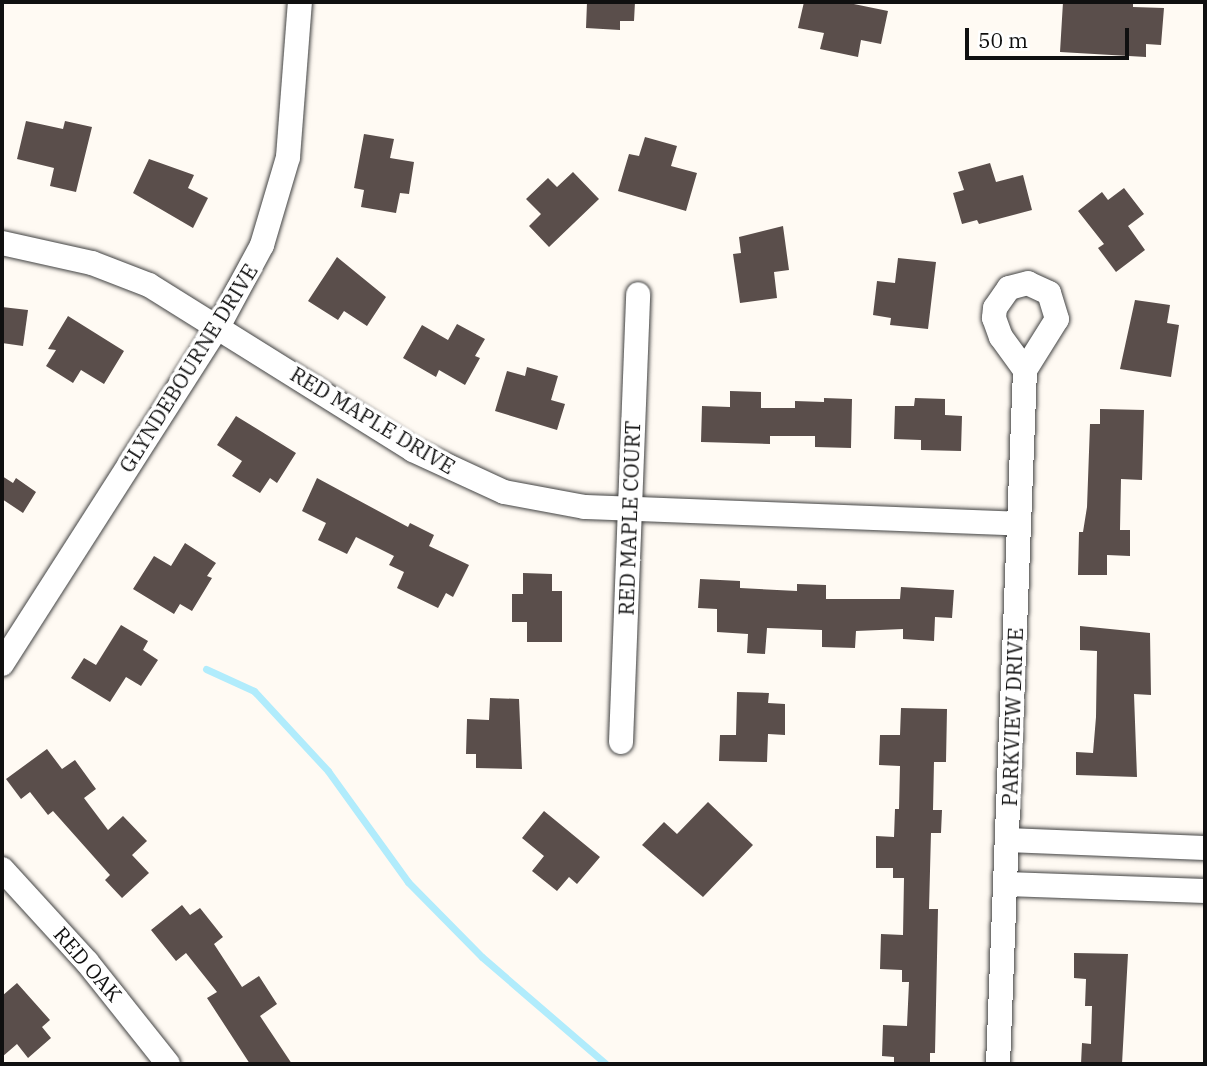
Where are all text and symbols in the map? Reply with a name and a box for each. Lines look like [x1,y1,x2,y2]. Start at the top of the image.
scale bar [969,14,1134,58]
text: 50 m [978,26,1028,54]
street label: GLYNDEBOURNE DRIVE [113,259,263,477]
street label: RED MAPLE DRIVE [286,361,460,479]
street label: RED MAPLE COURT [613,420,645,616]
street label: PARKVIEW DRIVE [996,627,1028,807]
street label: RED OAK [49,921,127,1007]

